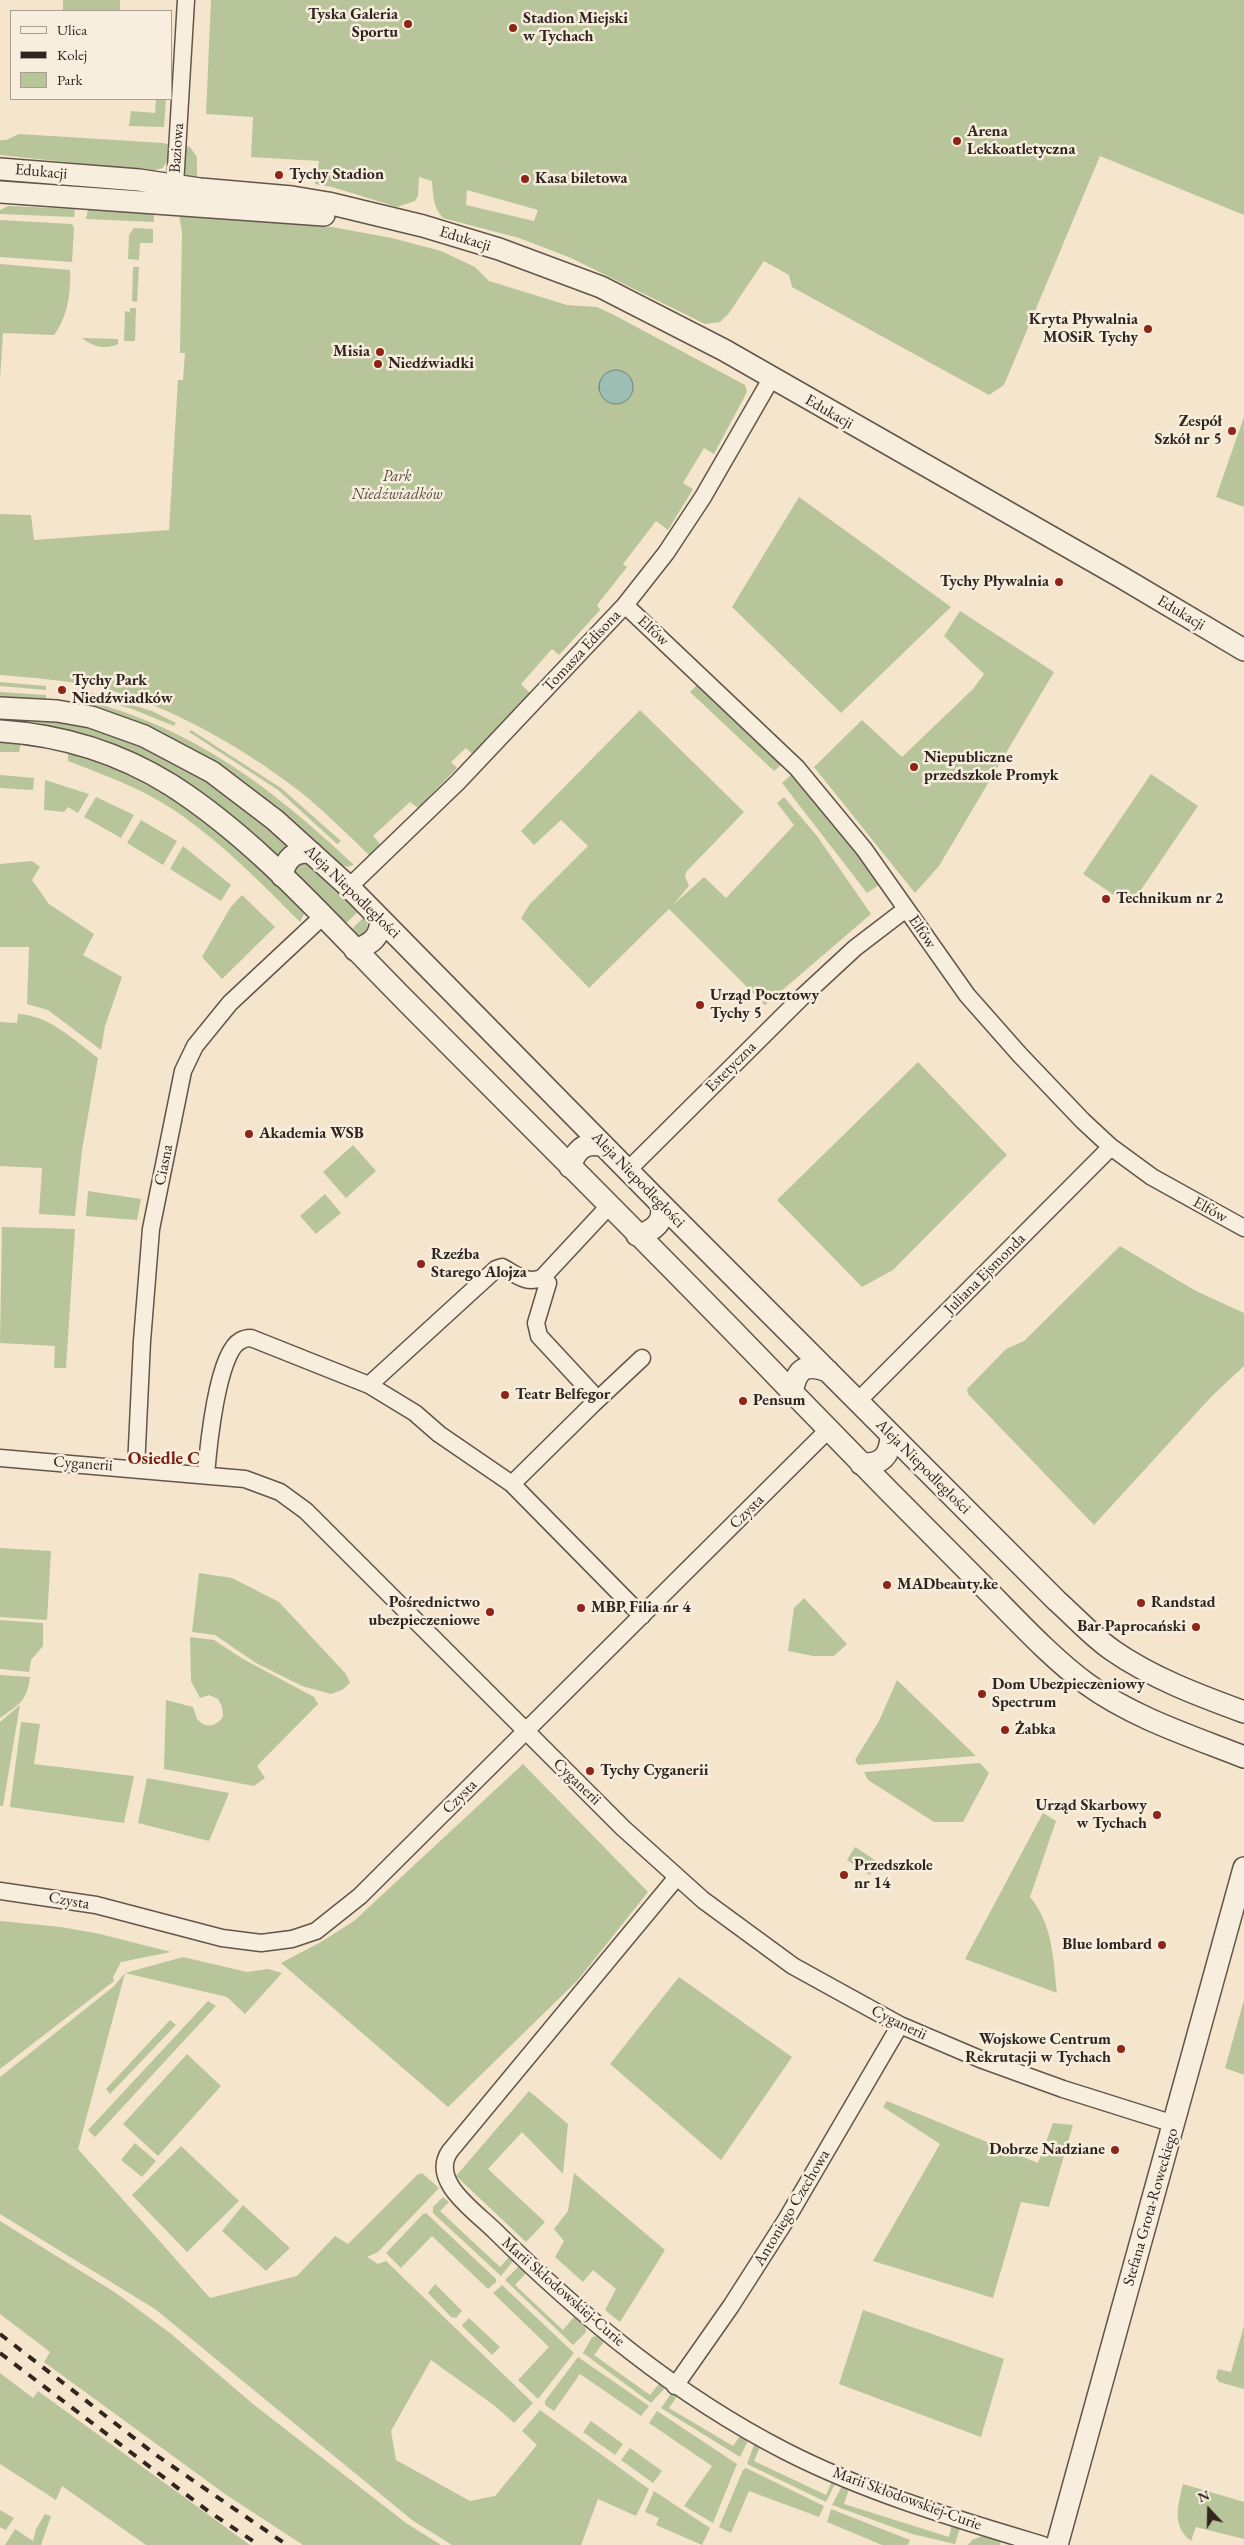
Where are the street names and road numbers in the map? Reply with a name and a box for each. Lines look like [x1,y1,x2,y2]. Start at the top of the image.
street label: Baziowa [166,122,188,174]
street label: Edukacji [14,160,68,184]
street label: Edukacji [437,222,493,256]
street label: Edukacji [801,391,857,433]
street label: Edukacji [1153,591,1209,635]
street label: Tomasza Edisona [539,606,625,696]
street label: Elfów [633,612,673,650]
street label: Aleja Niepodległości [300,841,404,943]
street label: Elfów [904,912,940,952]
street label: Estetyczna [702,1038,760,1096]
street label: Aleja Niepodległości [587,1128,689,1232]
street label: Ciasna [151,1143,177,1187]
street label: Elfów [1190,1193,1230,1227]
street label: Juliana Ejsmonda [940,1229,1030,1319]
street label: Aleja Niepodległości [871,1415,975,1519]
street label: Cyganerii [53,1452,113,1476]
street label: Czysta [726,1491,768,1533]
street label: Cyganerii [549,1754,605,1810]
street label: Czysta [439,1776,481,1818]
street label: Czysta [47,1888,91,1914]
street label: Cyganerii [868,2001,930,2045]
street label: Stefana Grota-Roweckiego [1119,2126,1183,2288]
street label: Antoniego Czechowa [750,2146,834,2270]
street label: Marii Skłodowskiej-Curie [497,2233,629,2351]
street label: Marii Skłodowskiej-Curie [830,2463,984,2535]

